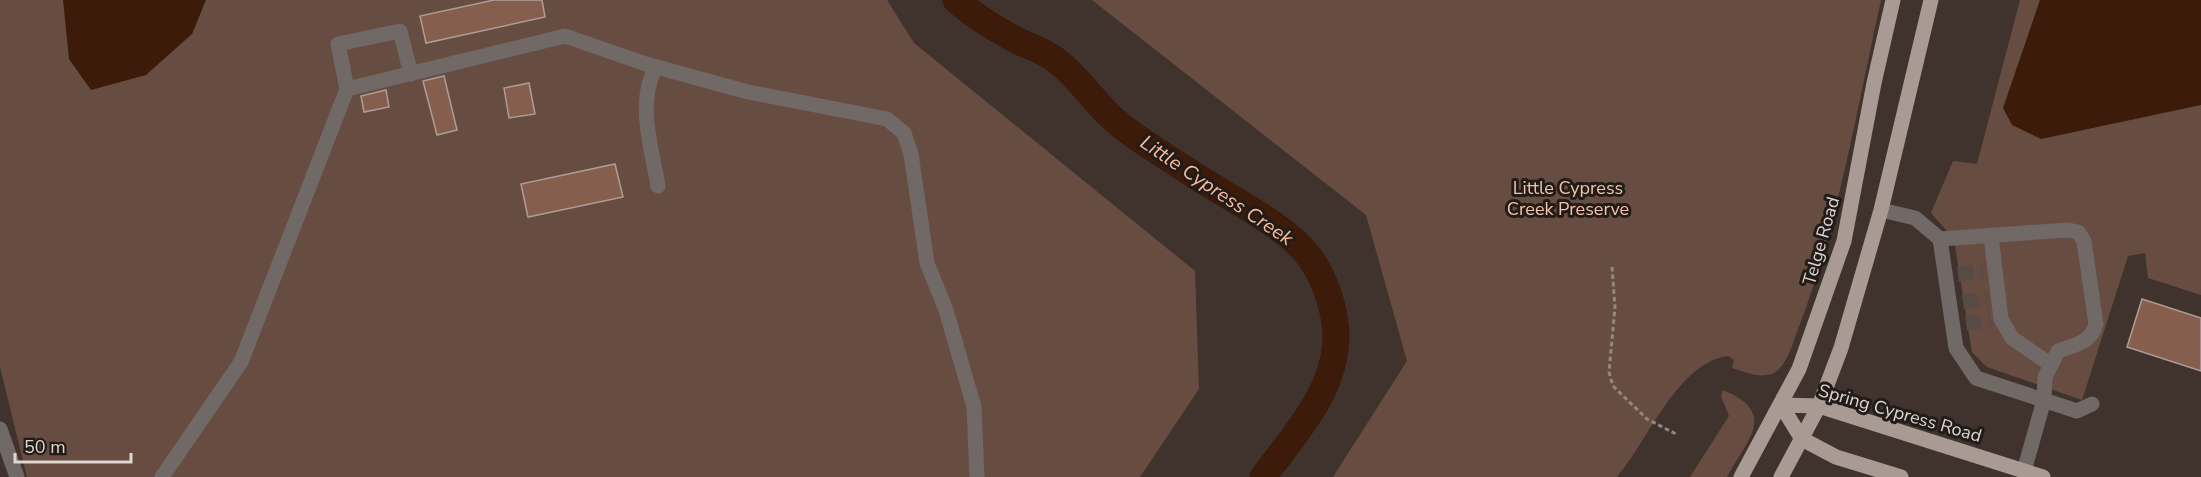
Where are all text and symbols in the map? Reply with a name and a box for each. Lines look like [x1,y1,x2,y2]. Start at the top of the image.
water label: Little Cypress Creek [1135,129,1300,252]
park label: Little Cypress Creek Preserve [1507,176,1629,221]
street label: Telge Road [1797,194,1845,288]
street label: Spring Cypress Road [1816,378,1984,448]
scale bar [15,426,130,464]
text: 50 m [24,435,66,459]

